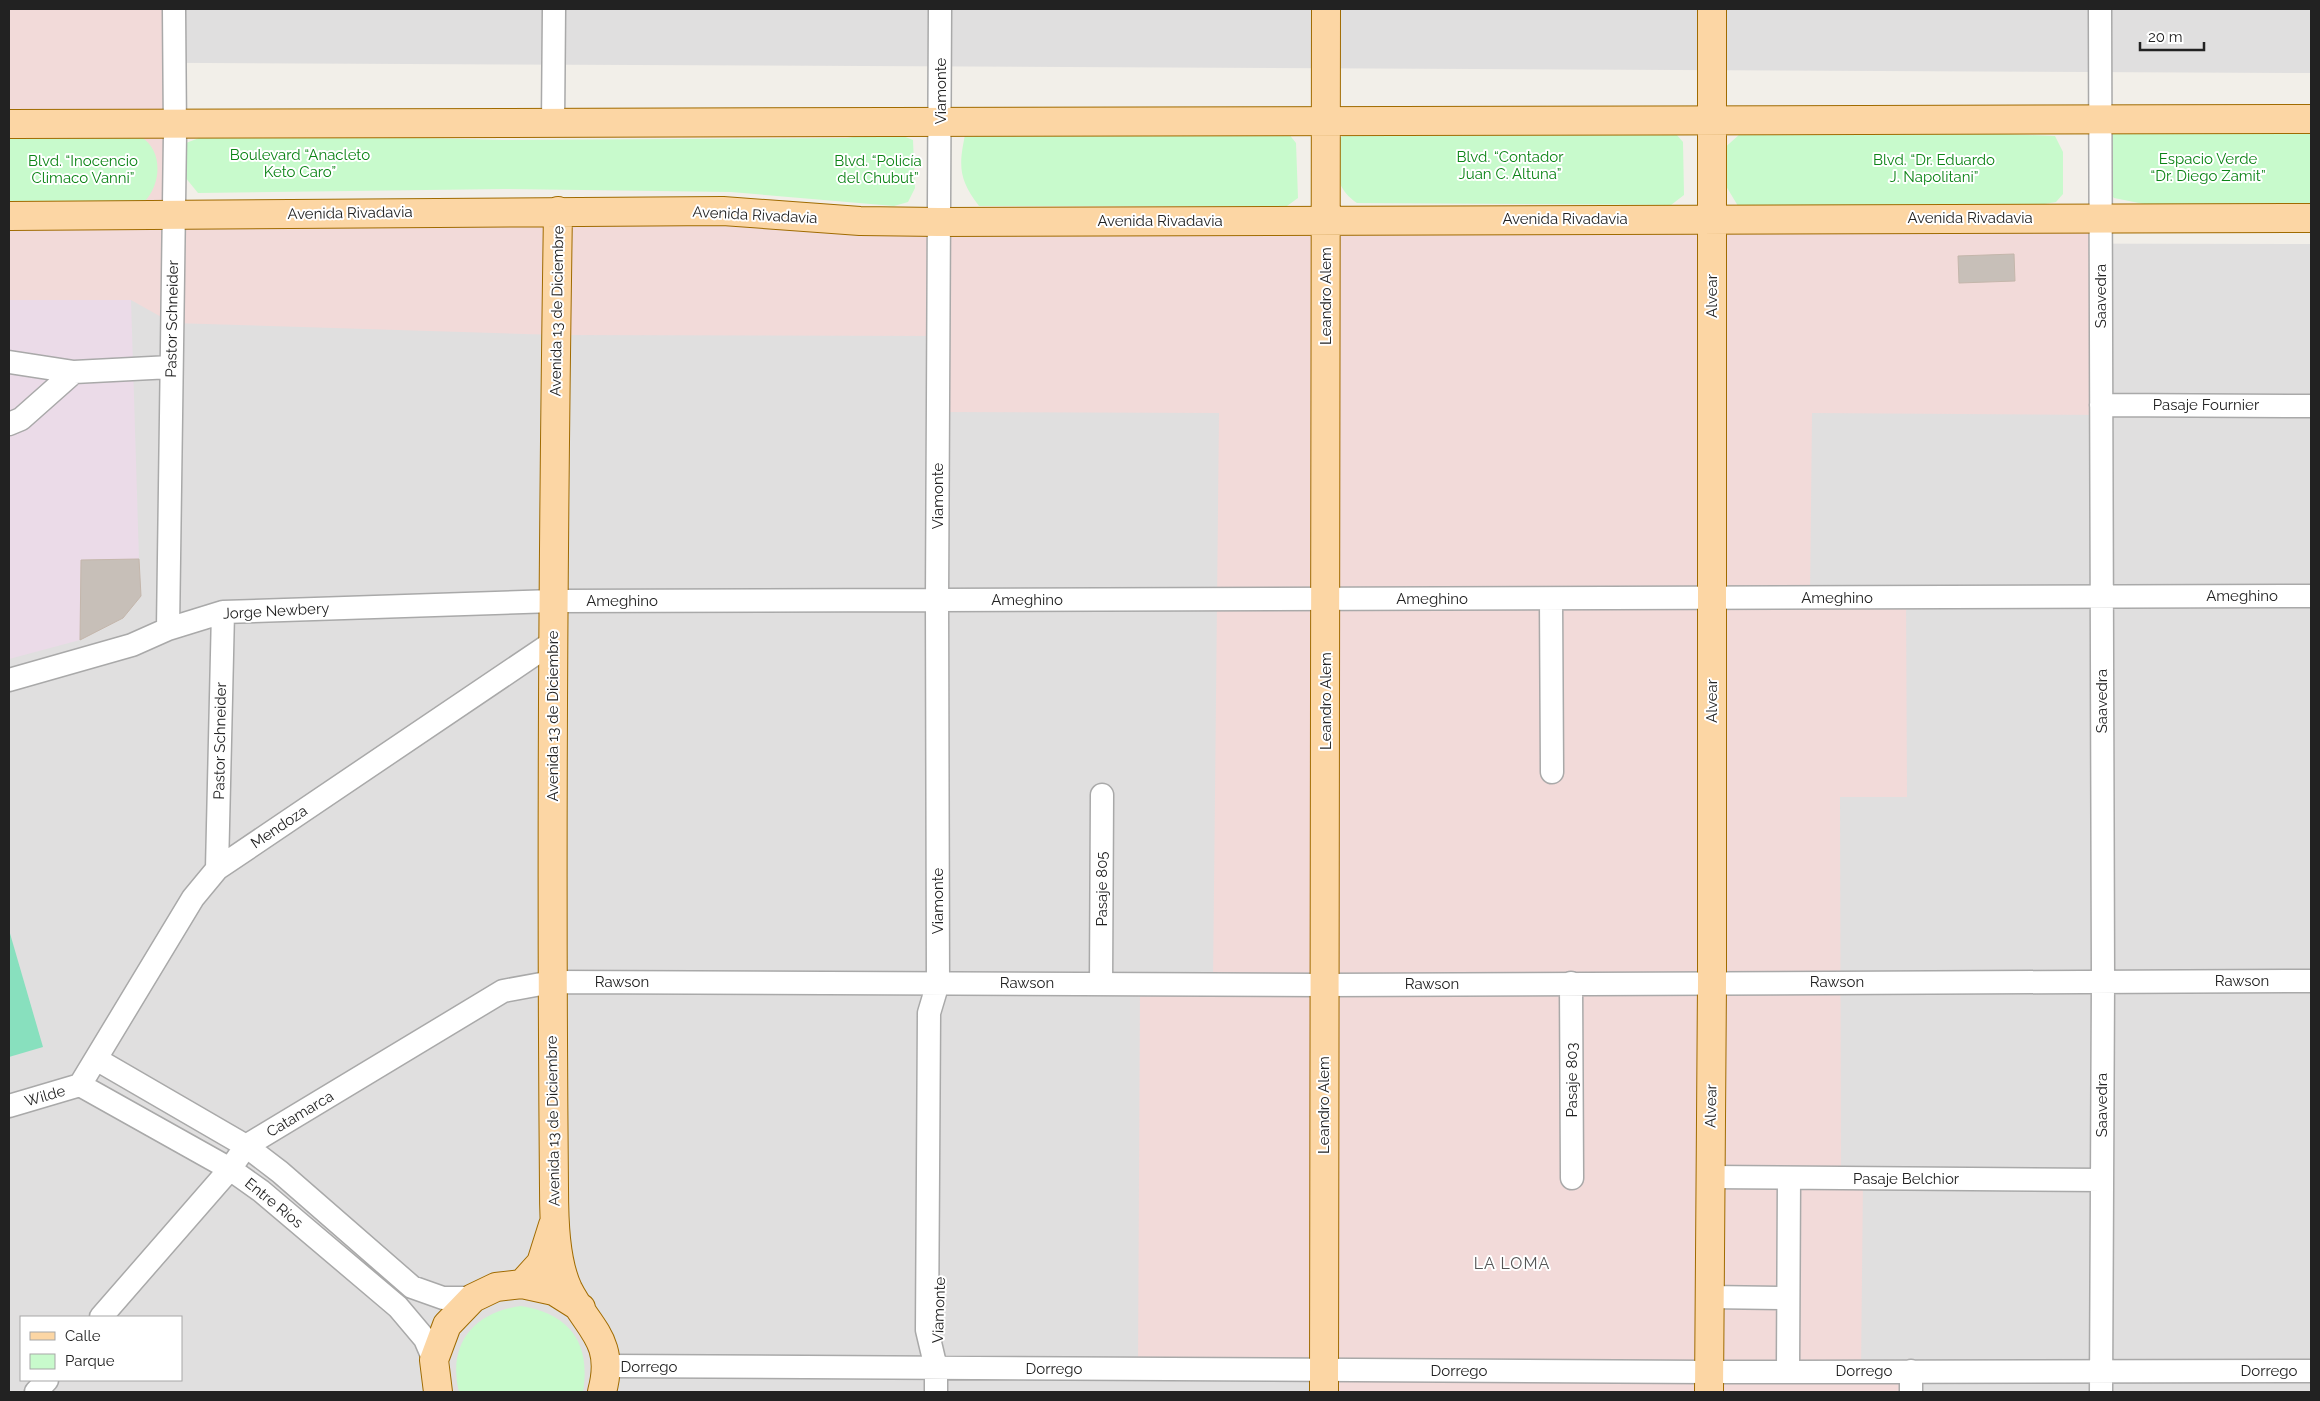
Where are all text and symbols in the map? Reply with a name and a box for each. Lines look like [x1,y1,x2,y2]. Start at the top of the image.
scale bar [2140,20,2204,52]
text: 20 m [2148,28,2183,46]
street label: Viamonte [932,57,950,124]
park label: Boulevard “Anacleto Keto Caro” [230,146,370,181]
park label: Blvd. “Contador Juan C. Altuna” [1457,148,1564,183]
park label: Espacio Verde “Dr. Diego Zamit” [2150,150,2266,185]
park label: Blvd. “Dr. Eduardo J. Napolitani” [1873,151,1995,186]
park label: Blvd. “Inocencio Climaco Vanni” [28,152,138,187]
park label: Blvd. “Policía del Chubut” [834,152,922,187]
street label: Avenida Rivadavia [287,203,413,223]
street label: Avenida Rivadavia [692,203,818,227]
street label: Avenida Rivadavia [1907,209,2033,227]
street label: Avenida Rivadavia [1502,210,1628,228]
street label: Avenida Rivadavia [1097,212,1223,230]
street label: Avenida 13 de Diciembre [547,225,567,397]
street label: Leandro Alem [1317,247,1335,345]
street label: Pastor Schneider [162,259,182,378]
street label: Saavedra [2092,264,2110,328]
street label: Alvear [1703,273,1721,318]
street label: Pasaje Fournier [2153,396,2260,414]
street label: Viamonte [929,462,947,529]
street label: Ameghino [2206,587,2278,605]
street label: Ameghino [1801,589,1873,607]
street label: Ameghino [1396,590,1468,608]
street label: Ameghino [991,591,1063,609]
street label: Ameghino [586,592,658,610]
street label: Jorge Newbery [222,599,330,623]
street label: Avenida 13 de Diciembre [544,630,562,801]
street label: Leandro Alem [1317,652,1335,750]
street label: Saavedra [2093,669,2111,733]
street label: Alvear [1703,678,1721,723]
street label: Pastor Schneider [210,681,230,800]
street label: Mendoza [247,802,311,852]
street label: Pasaje 805 [1093,851,1111,927]
street label: Viamonte [929,867,947,934]
street label: Rawson [2215,972,2269,990]
street label: Rawson [595,973,649,991]
street label: Rawson [1810,973,1864,991]
street label: Rawson [1000,974,1054,992]
street label: Rawson [1405,975,1459,993]
street label: Avenida 13 de Diciembre [543,1035,563,1207]
street label: Pasaje 803 [1563,1043,1581,1117]
street label: Leandro Alem [1315,1056,1333,1154]
street label: Saavedra [2093,1073,2111,1137]
street label: Wilde [23,1082,67,1110]
street label: Alvear [1702,1083,1720,1128]
street label: Catamarca [263,1087,337,1141]
street label: Pasaje Belchior [1853,1170,1960,1188]
street label: Entre Ríos [241,1174,307,1232]
district label: LA LOMA [1474,1254,1550,1273]
street label: Viamonte [929,1276,949,1344]
legend [20,1316,182,1381]
text: Calle [65,1327,101,1345]
text: Parque [65,1352,115,1370]
street label: Dorrego [621,1358,678,1376]
street label: Dorrego [1026,1360,1083,1378]
street label: Dorrego [1431,1362,1488,1380]
street label: Dorrego [1836,1362,1893,1380]
street label: Dorrego [2241,1362,2298,1380]

